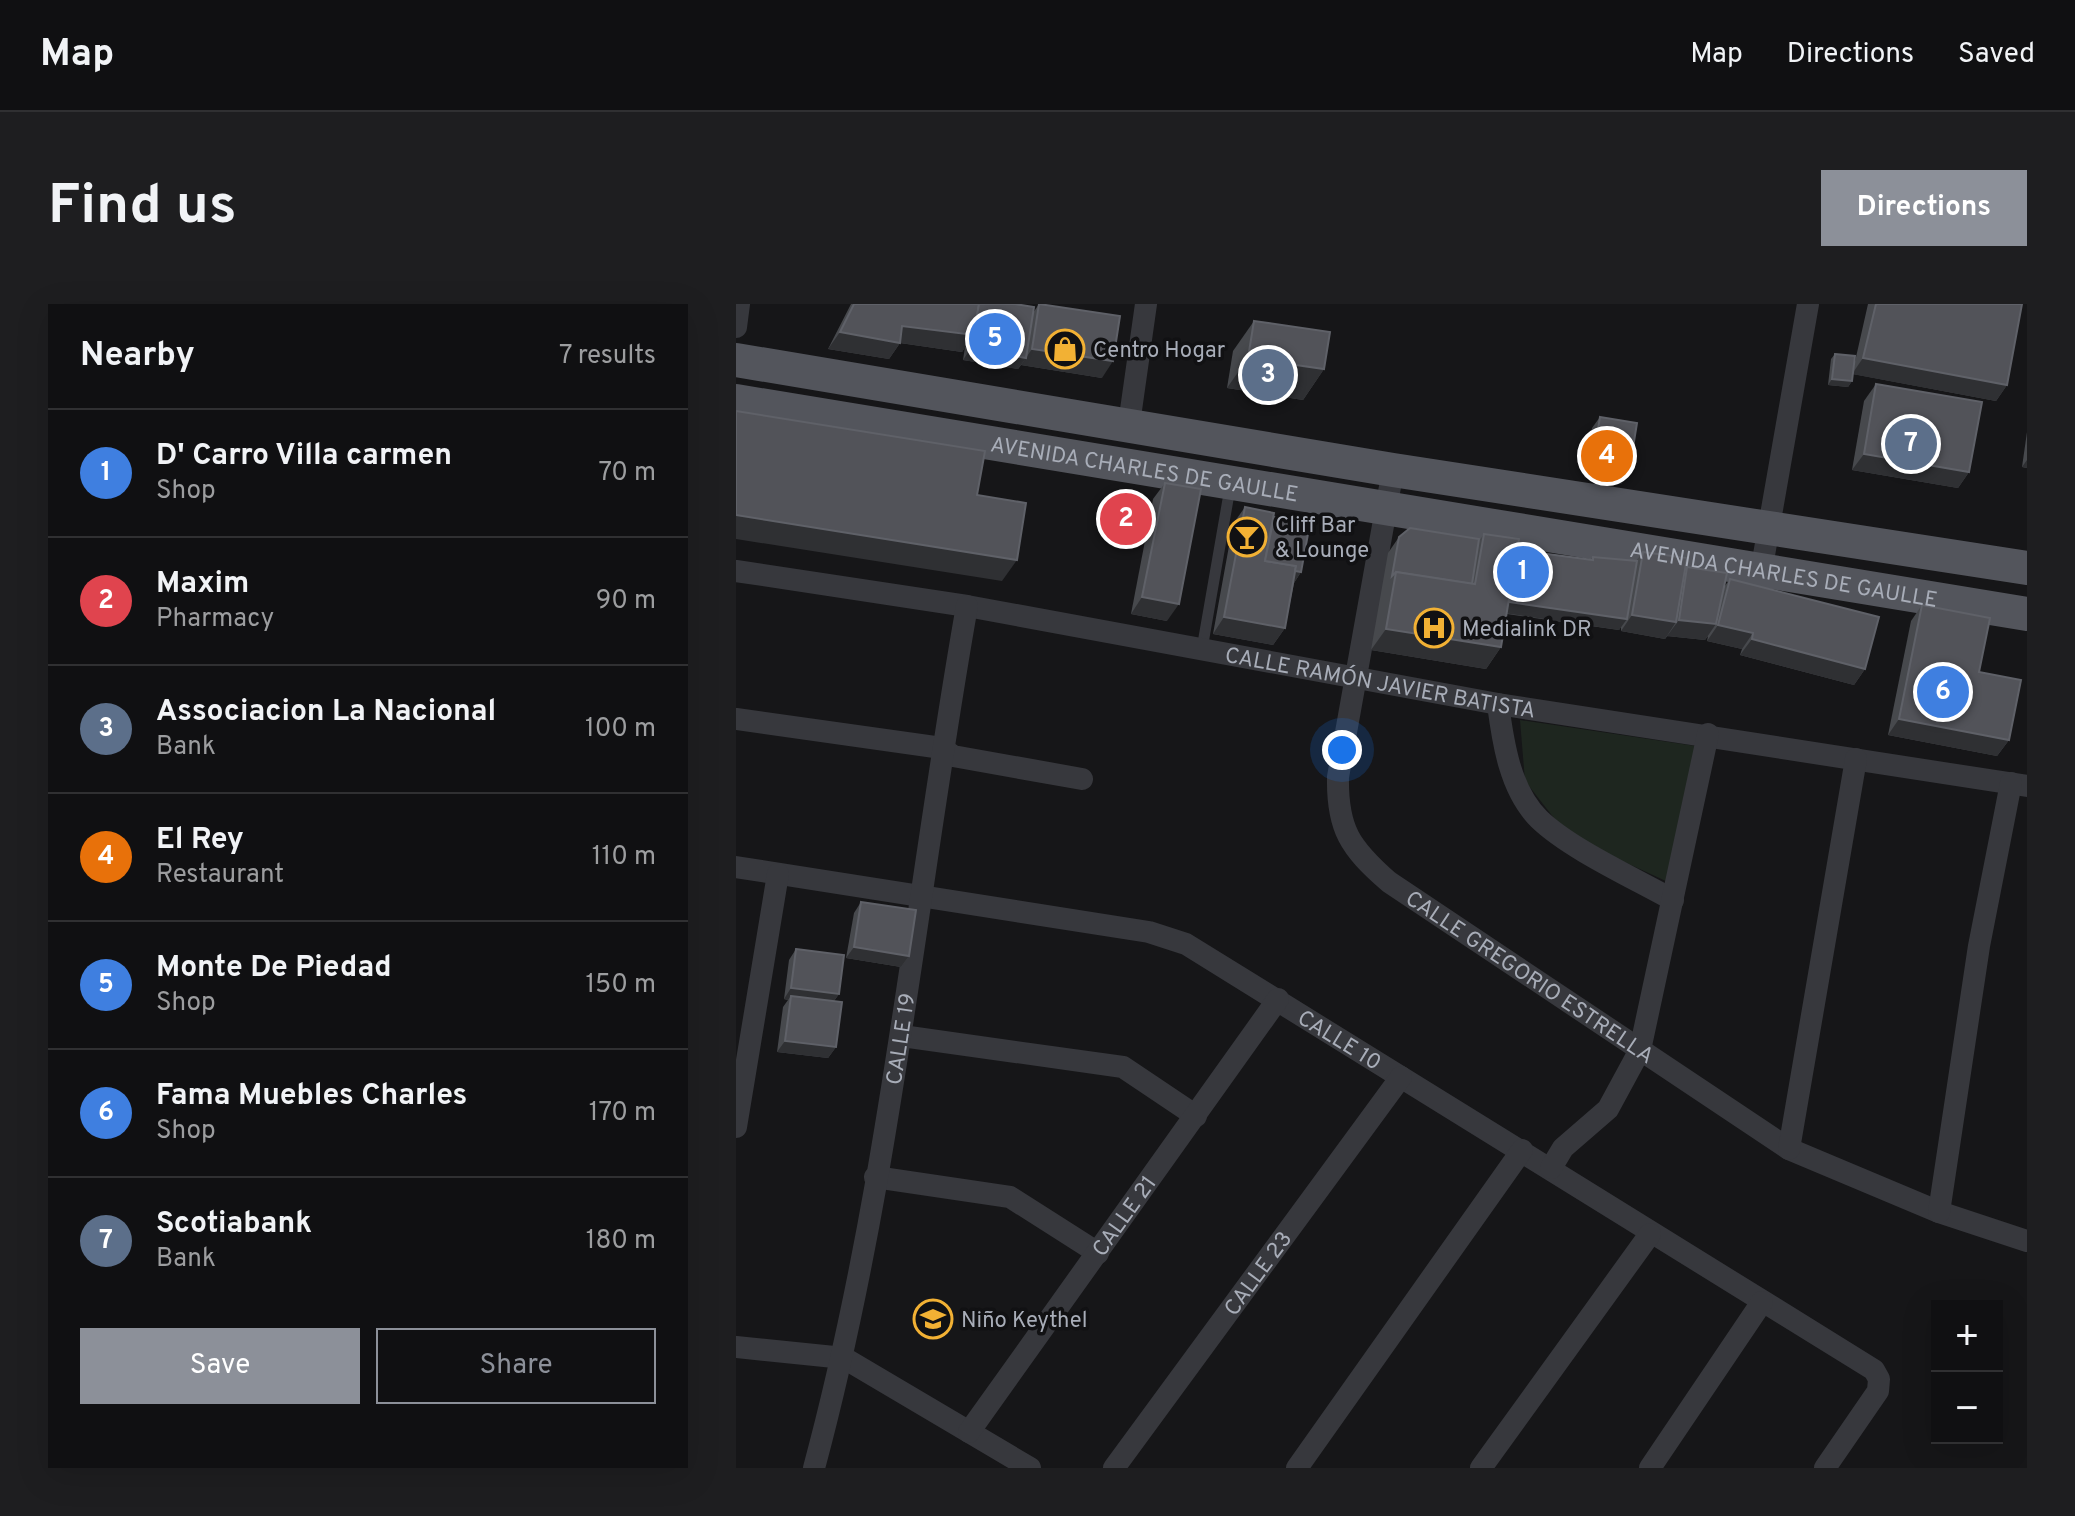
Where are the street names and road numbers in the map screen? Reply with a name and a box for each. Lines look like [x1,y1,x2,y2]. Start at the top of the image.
street label: AVENIDA CHARLES DE GAULLE [988,432,1300,510]
street label: AVENIDA CHARLES DE GAULLE [1627,538,1939,615]
street label: CALLE RAMÓN JAVIER BATISTA [1223,643,1537,726]
street label: CALLE GREGORIO ESTRELLA [1400,886,1658,1071]
street label: CALLE 19 [882,991,923,1087]
street label: CALLE 10 [1292,1005,1385,1078]
street label: CALLE 21 [1088,1171,1164,1263]
street label: CALLE 23 [1219,1227,1299,1322]

